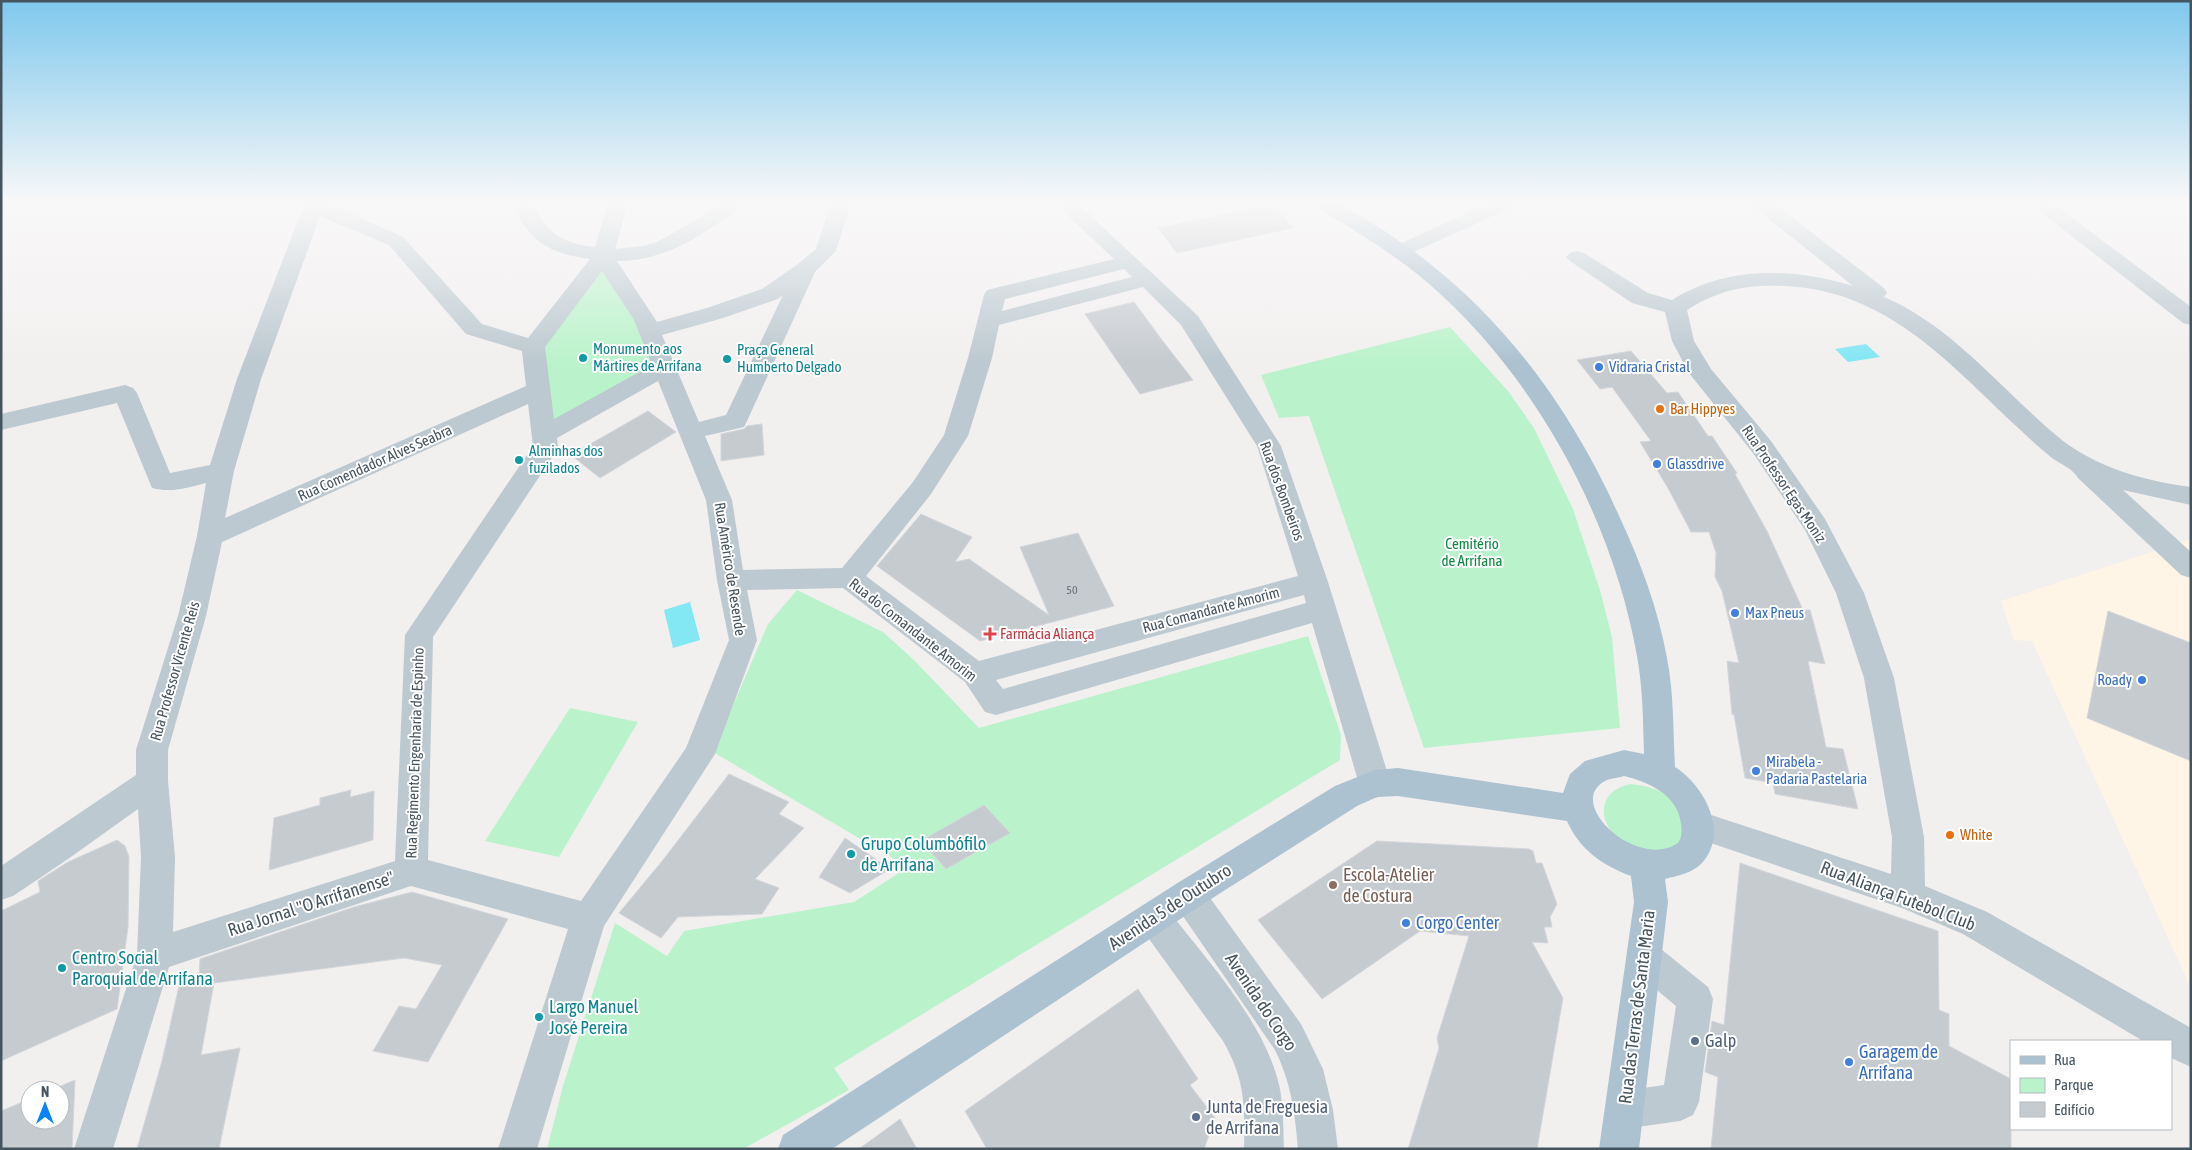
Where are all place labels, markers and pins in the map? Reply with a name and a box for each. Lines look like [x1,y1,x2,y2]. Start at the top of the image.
place label: Monumento aos Mártires de Arrifana [593,340,702,374]
place label: Praça General Humberto Delgado [737,341,841,375]
marker: Monumento aos Mártires de Arrifana [577,352,589,364]
marker: Praça General Humberto Delgado [721,353,733,365]
place label: Vidraria Cristal [1609,358,1690,375]
marker: Vidraria Cristal [1593,361,1605,373]
place label: Bar Hippyes [1670,400,1735,417]
marker: Bar Hippyes [1654,403,1666,415]
place label: Alminhas dos fuzilados [529,442,603,476]
marker: Alminhas dos fuzilados [513,454,525,466]
place label: Glassdrive [1667,455,1725,472]
marker: Glassdrive [1651,458,1663,470]
place label: Max Pneus [1745,604,1804,621]
marker: Max Pneus [1729,607,1741,619]
place label: Farmácia Aliança [1000,625,1095,642]
marker: Farmácia Aliança [984,628,996,640]
place label: Roady [2097,671,2132,688]
marker: Roady [2136,674,2148,686]
place label: Mirabela - Padaria Pastelaria [1766,753,1867,787]
marker: Mirabela - Padaria Pastelaria [1750,765,1762,777]
place label: White [1960,826,1993,843]
marker: White [1944,829,1956,841]
place label: Grupo Columbófilo de Arrifana [861,833,986,875]
marker: Grupo Columbófilo de Arrifana [845,848,857,860]
place label: Escola-Atelier de Costura [1343,864,1435,906]
marker: Escola-Atelier de Costura [1327,879,1339,891]
place label: Corgo Center [1416,912,1500,933]
marker: Corgo Center [1400,917,1412,929]
place label: Centro Social Paroquial de Arrifana [72,947,213,989]
marker: Centro Social Paroquial de Arrifana [56,962,68,974]
place label: Largo Manuel José Pereira [549,996,638,1038]
marker: Largo Manuel José Pereira [533,1011,545,1023]
place label: Galp [1705,1030,1736,1051]
marker: Galp [1689,1035,1701,1047]
place label: Garagem de Arrifana [1859,1041,1938,1083]
marker: Garagem de Arrifana [1843,1056,1855,1068]
place label: Junta de Freguesia de Arrifana [1206,1096,1328,1138]
marker: Junta de Freguesia de Arrifana [1190,1111,1202,1123]

